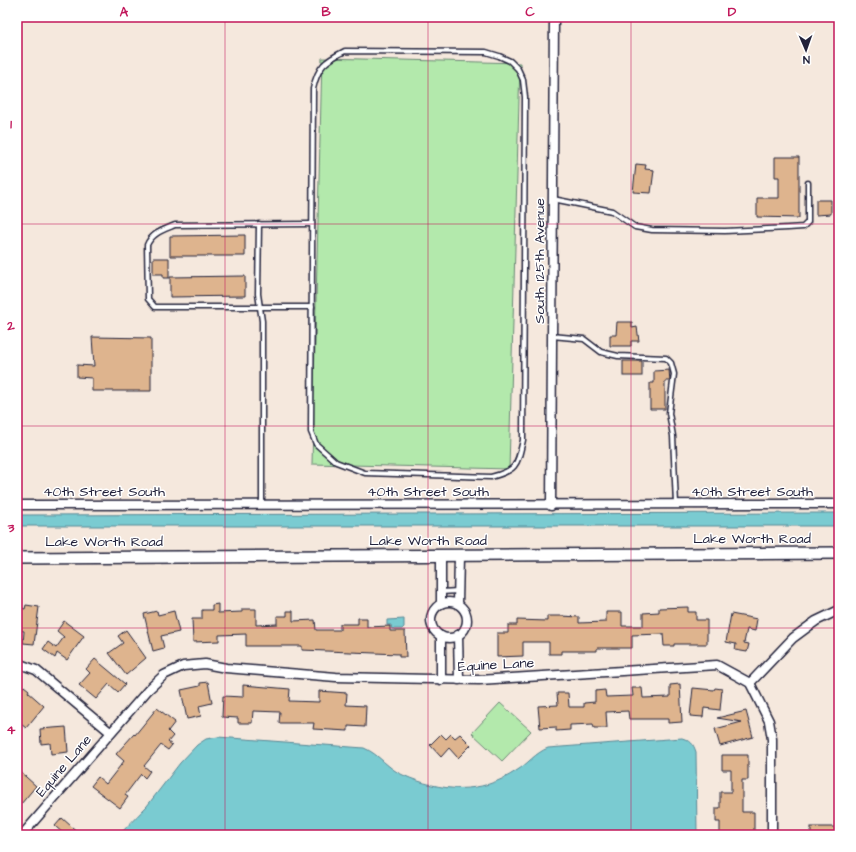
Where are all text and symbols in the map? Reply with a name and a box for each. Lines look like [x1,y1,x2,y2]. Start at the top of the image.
text: A [120,3,129,21]
text: B [321,3,331,21]
text: C [525,3,535,21]
text: D [728,3,737,21]
north arrow [786,30,826,70]
text: N [803,52,810,67]
text: 1 [10,115,12,133]
street label: South 125th Avenue [530,198,550,324]
text: 2 [6,317,15,335]
street label: 40th Street South [43,482,165,502]
street label: 40th Street South [367,482,489,502]
street label: 40th Street South [691,482,813,502]
text: 3 [7,519,15,537]
street label: Lake Worth Road [693,529,811,549]
street label: Lake Worth Road [369,531,487,551]
street label: Lake Worth Road [45,532,163,552]
street label: Equine Lane [457,653,535,677]
text: 4 [7,721,16,739]
street label: Equine Lane [31,730,97,801]

